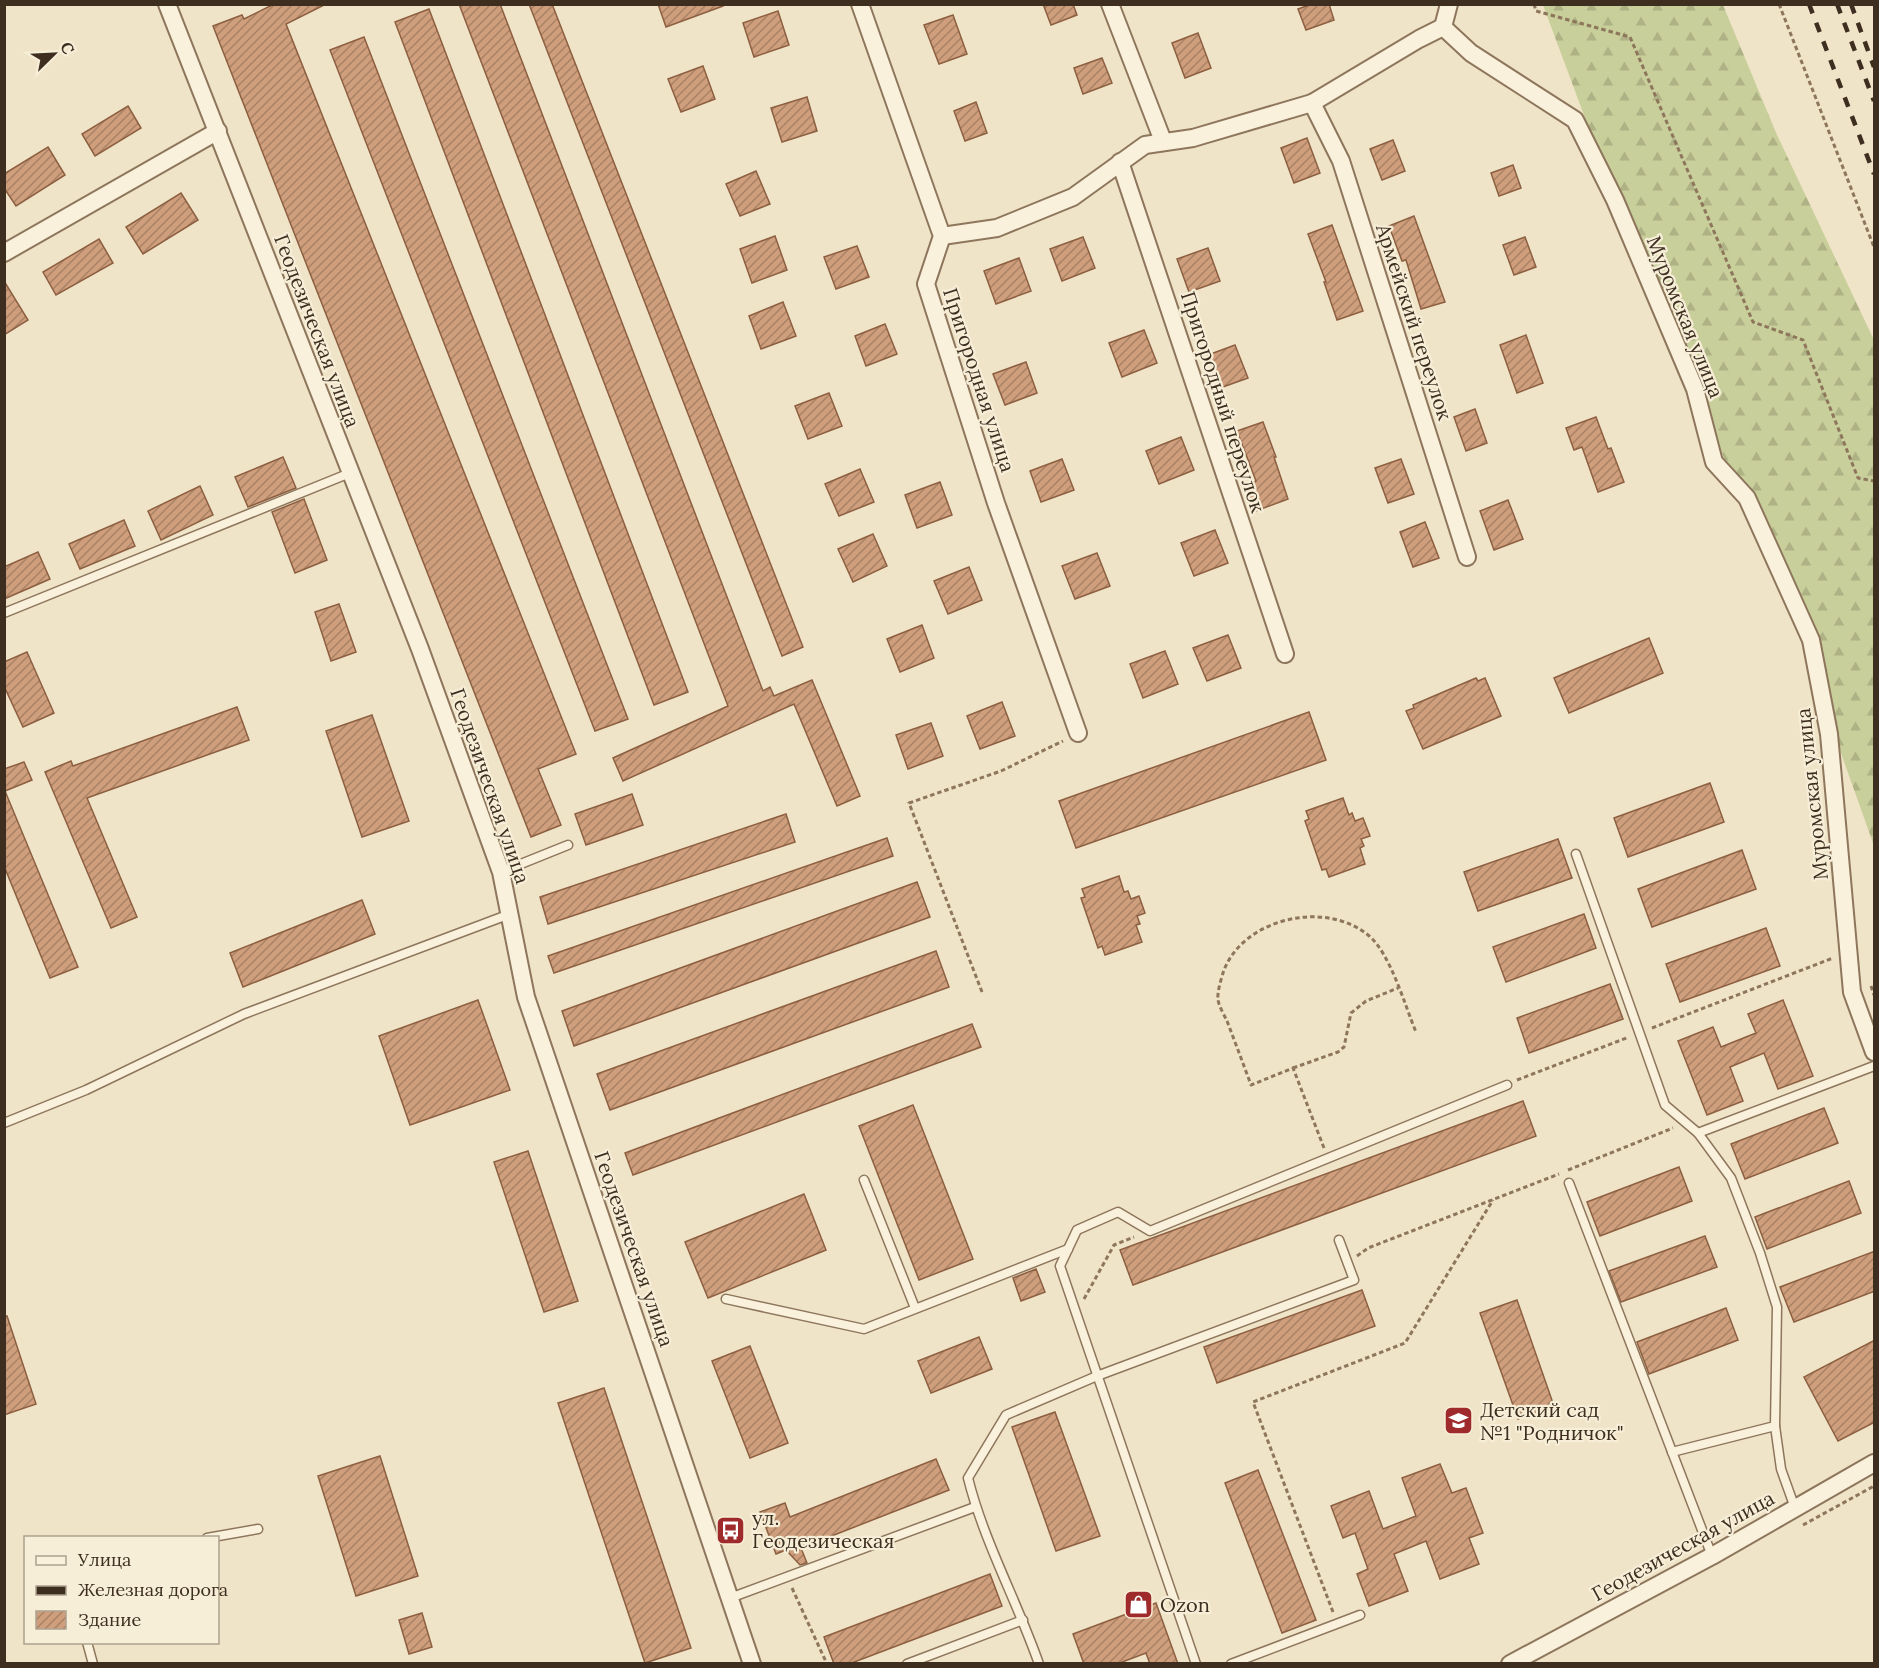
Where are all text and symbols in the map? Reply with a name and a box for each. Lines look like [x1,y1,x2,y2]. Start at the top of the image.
north arrow [24,24,84,84]
text: С [56,39,79,57]
street label: Армейский переулок [1371,220,1458,423]
street label: Геодезическая улица [269,231,366,431]
street label: Муромская улица [1642,232,1729,402]
street label: Пригородная улица [938,285,1021,475]
street label: Пригородный переулок [1176,288,1271,516]
street label: Геодезическая улица [445,685,536,887]
street label: Муромская улица [1790,707,1833,881]
street label: Геодезическая улица [589,1148,680,1350]
place label: Детский сад №1 "Родничок" [1480,1397,1624,1445]
school or university icon: Детский сад №1 "Родничок" [1443,1405,1475,1437]
street label: Геодезическая улица [1587,1485,1778,1606]
place label: ул. Геодезическая [752,1505,894,1553]
bus stop icon: ул. Геодезическая [715,1514,747,1546]
legend [24,1536,219,1644]
text: Улица [77,1548,131,1571]
text: Железная дорога [78,1578,228,1601]
shop icon: Ozon [1123,1589,1155,1621]
place label: Ozon [1160,1592,1210,1617]
text: Здание [78,1608,141,1631]

